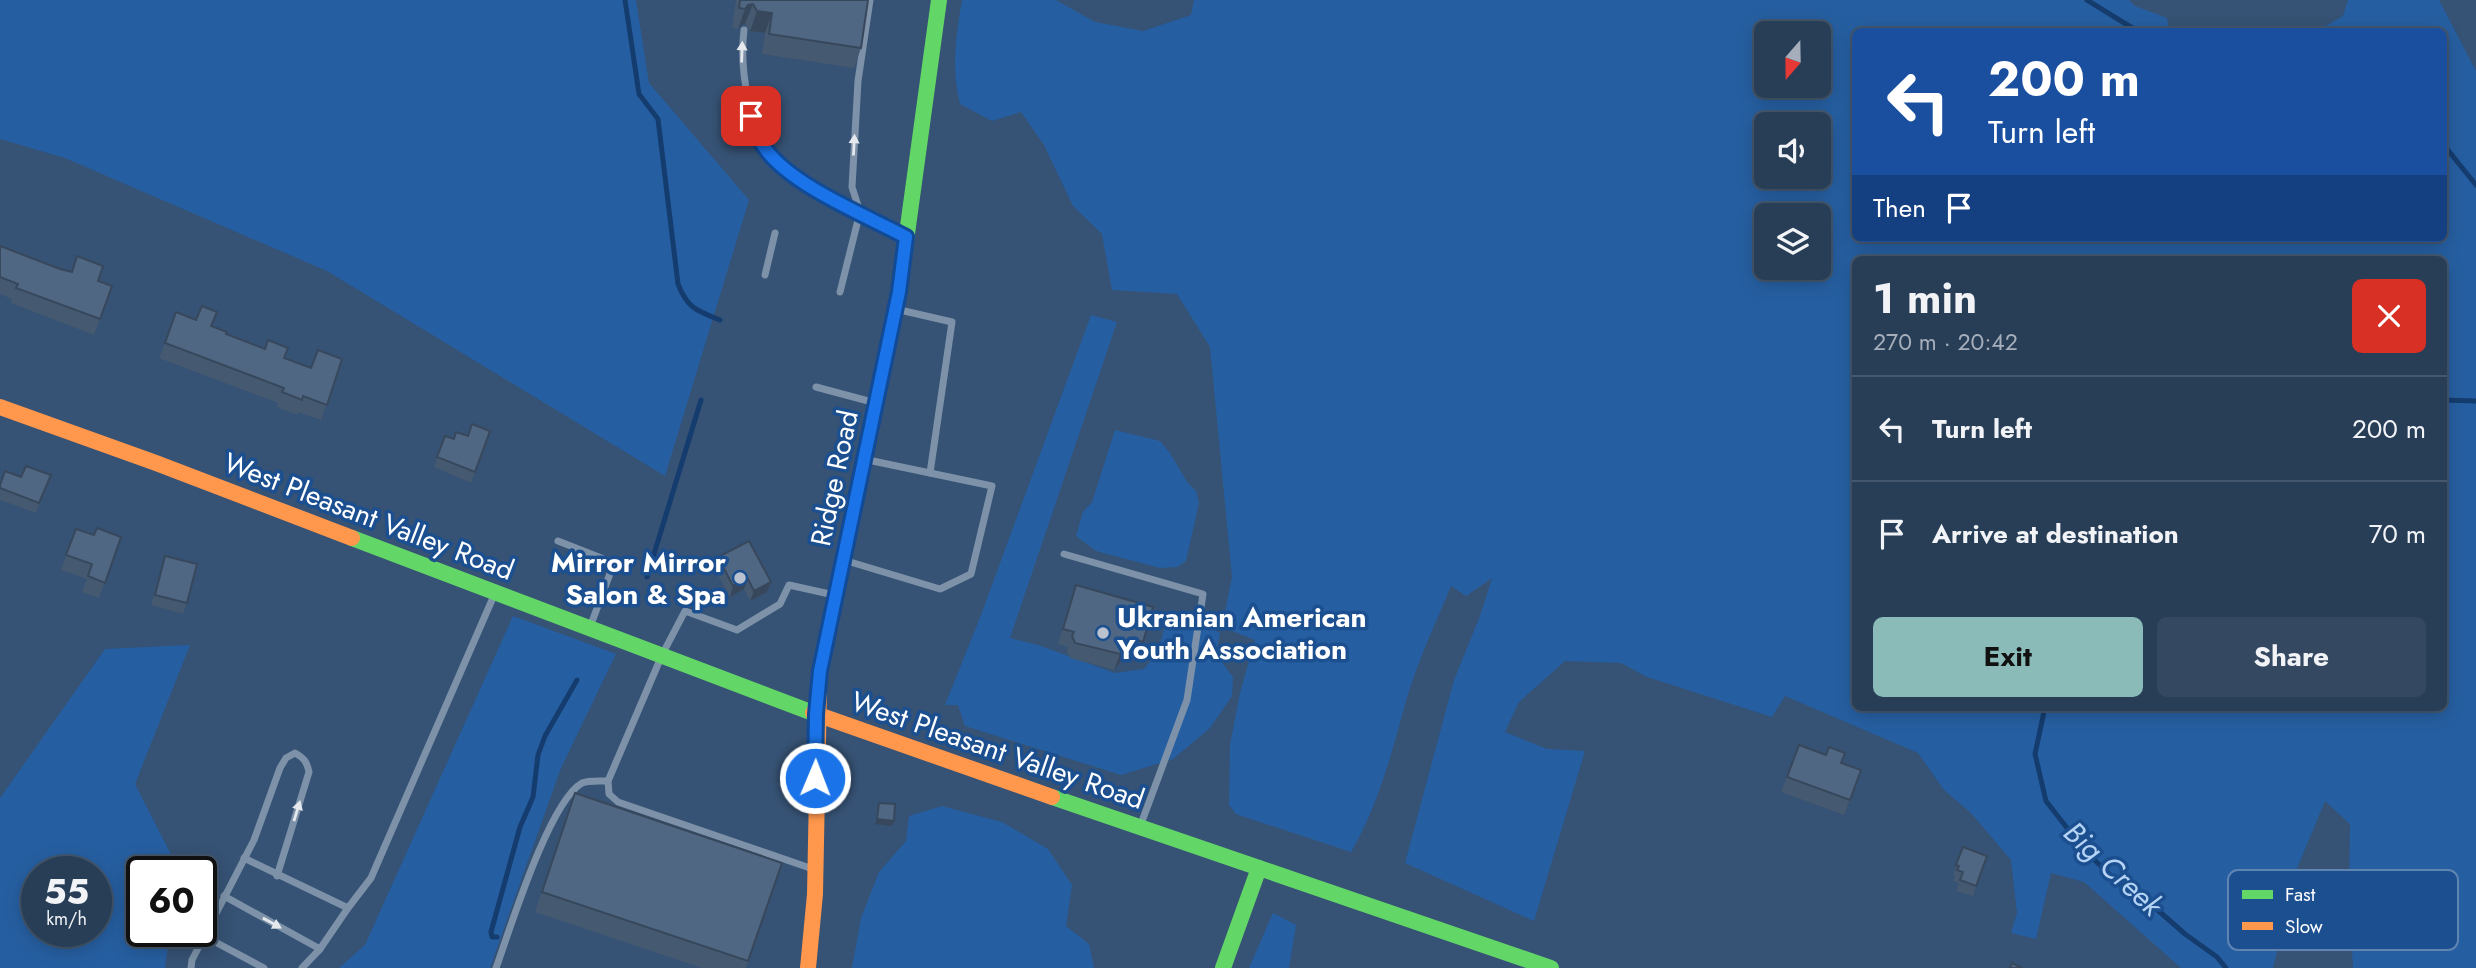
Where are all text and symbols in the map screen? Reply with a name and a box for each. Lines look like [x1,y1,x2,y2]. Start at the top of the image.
north arrow [1754,21,1830,98]
map controls [1754,21,1831,280]
one-way arrow [737,41,748,63]
text: 200 m [1988,44,2140,114]
icon: left [1873,56,1964,147]
pin [721,86,781,146]
icon: arrive [732,97,770,135]
text: Turn left [1988,109,2095,155]
button: sound [1754,112,1831,189]
one-way arrow [849,134,860,156]
text: Then [1873,189,1926,227]
icon: arrive [1940,189,1978,227]
button: layers [1754,203,1831,280]
text: 1 min [1873,268,1977,329]
button: close [2352,279,2426,353]
text: 270 m · 20:42 [1873,325,2018,359]
street label: Ridge Road [800,406,869,550]
icon: left [1873,410,1911,448]
text: Turn left [1932,410,2032,448]
text: 200 m [2352,410,2426,448]
street label: West Pleasant Valley Road [218,442,520,591]
icon: arrive [1873,515,1911,553]
text: Arrive at destination [1932,515,2179,553]
text: 70 m [2369,515,2426,553]
place label: Mirror Mirror Salon & Spa [551,542,726,615]
marker: Mirror Mirror Salon & Spa [732,570,748,586]
place label: Ukranian American Youth Association [1116,597,1367,670]
button: Exit [1873,617,2143,697]
button: Share [2157,617,2426,697]
marker: Ukranian American Youth Association [1095,625,1111,641]
street label: West Pleasant Valley Road [846,681,1150,820]
position arrow [778,741,852,815]
one-way arrow [292,800,302,821]
water label: Big Creek [2054,811,2173,927]
speed limit sign: 60 [126,856,217,947]
text: 55 [44,867,89,917]
legend [2228,870,2458,950]
text: Fast [2285,881,2316,908]
text: km/h [46,906,87,932]
text: Slow [2285,913,2323,940]
one-way arrow [262,917,282,929]

